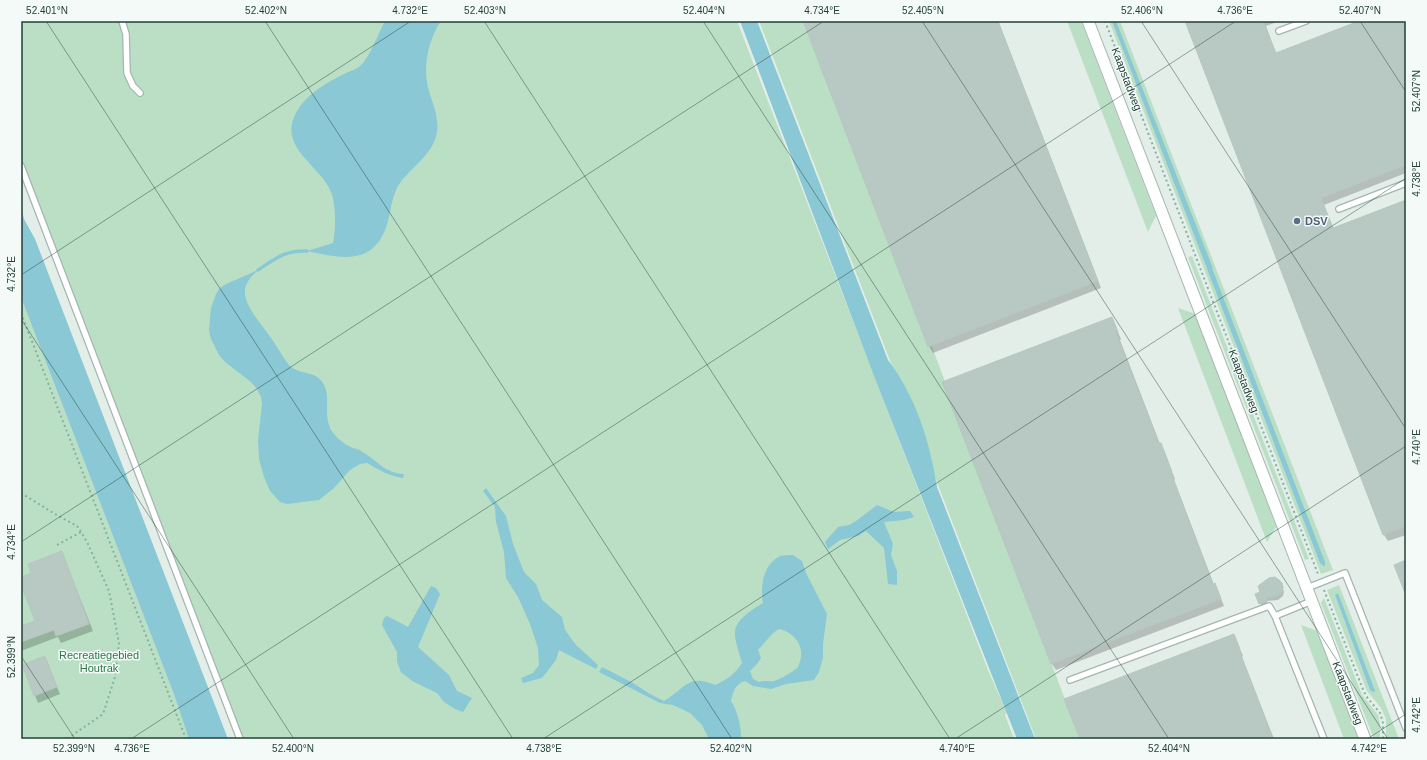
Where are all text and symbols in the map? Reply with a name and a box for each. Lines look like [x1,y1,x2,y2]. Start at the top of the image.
text: 52.401°N [26,5,68,16]
text: 52.402°N [245,5,287,16]
text: 4.732°E [392,5,428,16]
text: 52.403°N [464,5,506,16]
text: 52.404°N [683,5,725,16]
text: 4.734°E [804,5,840,16]
text: 52.405°N [902,5,944,16]
text: 52.406°N [1121,5,1163,16]
text: 4.736°E [1217,5,1253,16]
text: 52.407°N [1339,5,1381,16]
street label: Kaapstadweg [1109,46,1145,112]
text: 52.407°N [1411,70,1422,112]
text: 4.738°E [1411,161,1422,197]
place label: DSV [1305,215,1328,227]
marker: DSV [1292,216,1302,226]
text: 4.732°E [6,256,17,292]
street label: Kaapstadweg [1226,348,1262,414]
text: 4.740°E [1411,429,1422,465]
text: 4.734°E [6,524,17,560]
text: 52.399°N [6,636,17,678]
park label: Recreatiegebied Houtrak [59,649,139,674]
street label: Kaapstadweg [1330,660,1366,726]
text: 4.742°E [1411,697,1422,733]
text: 52.399°N [53,743,95,754]
text: 4.736°E [114,743,150,754]
text: 52.400°N [272,743,314,754]
text: 4.738°E [526,743,562,754]
text: 52.402°N [710,743,752,754]
text: 4.740°E [939,743,975,754]
text: 52.404°N [1148,743,1190,754]
text: 4.742°E [1351,743,1387,754]

